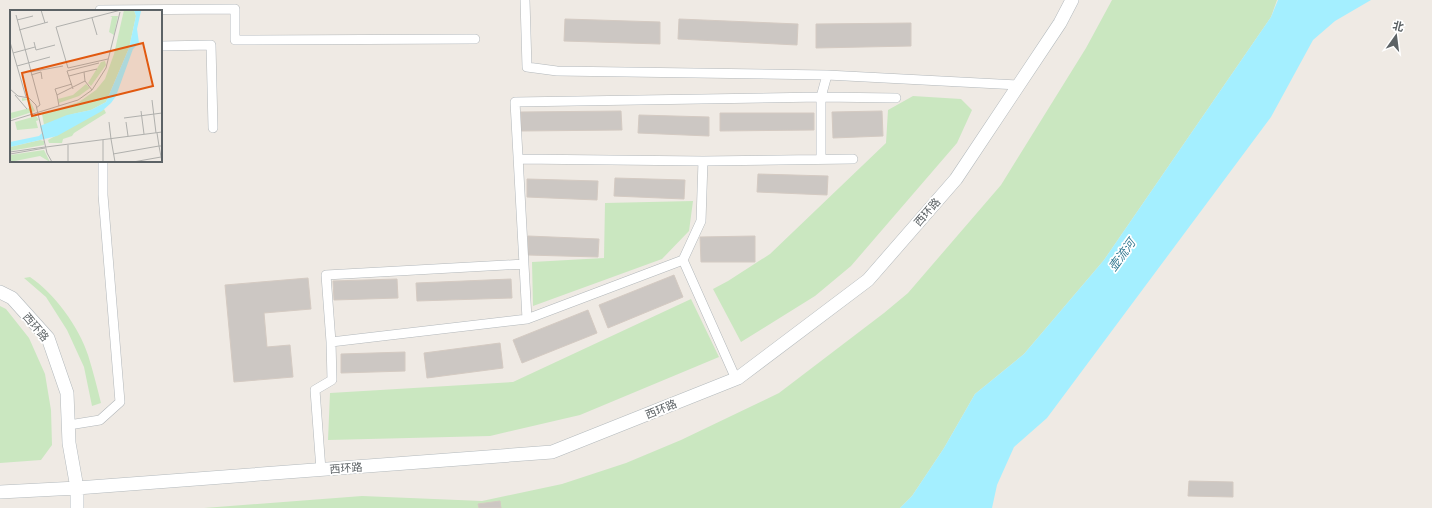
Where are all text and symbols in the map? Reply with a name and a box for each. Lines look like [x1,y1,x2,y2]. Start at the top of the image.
inset map [10,10,162,162]
north arrow [1376,16,1416,56]
text: 北 [1392,18,1405,33]
street label: 西环路 [911,195,942,228]
water label: 壶流河 [1105,234,1139,274]
street label: 西环路 [21,310,52,343]
street label: 西环路 [643,396,679,421]
street label: 西环路 [329,460,363,475]

